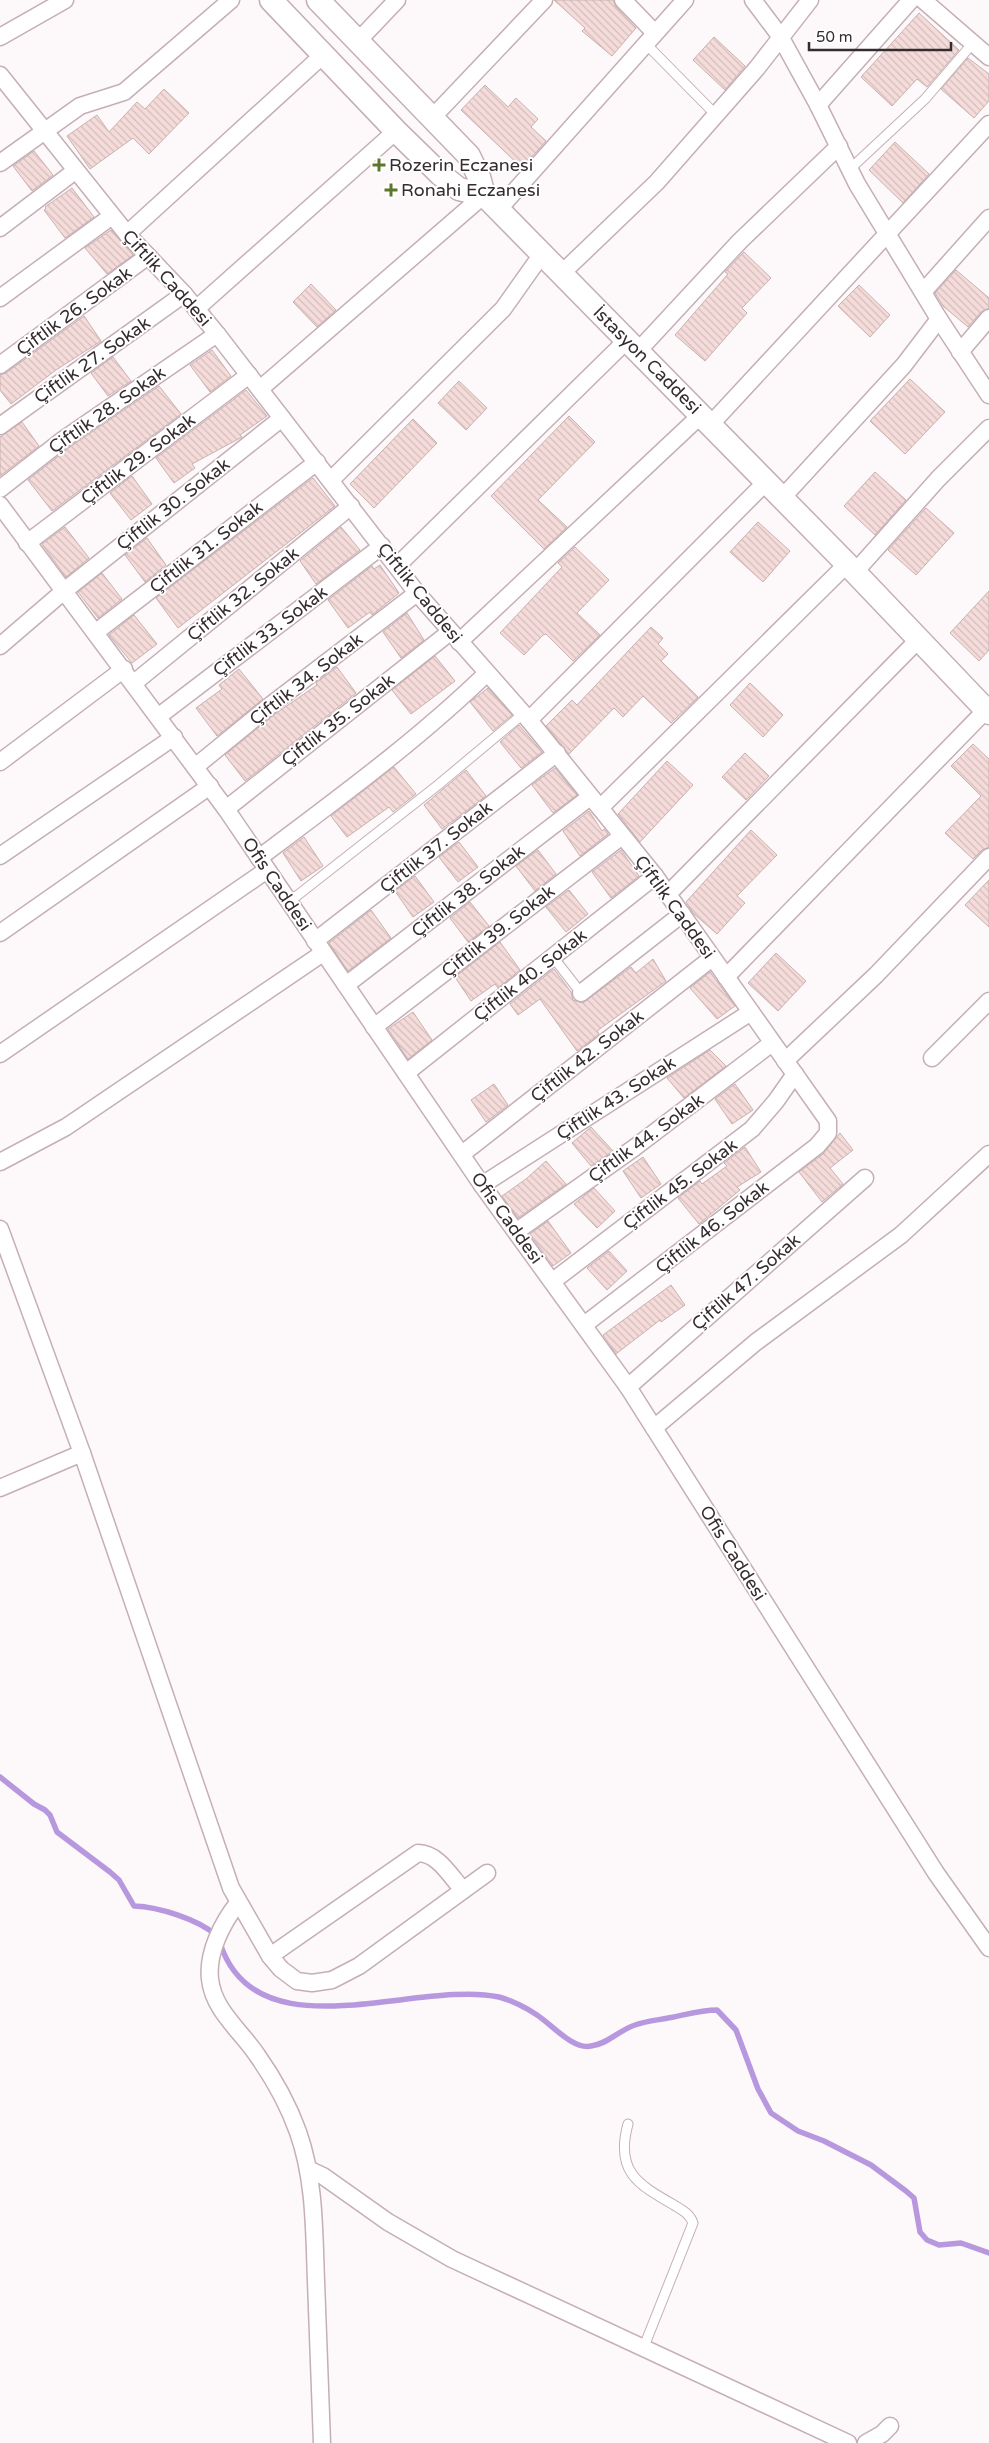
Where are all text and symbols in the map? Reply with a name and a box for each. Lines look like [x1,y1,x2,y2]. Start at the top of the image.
scale bar [809,20,952,52]
text: 50 m [816,28,853,46]
place label: Rozerin Eczanesi [389,154,533,176]
marker: Rozerin Eczanesi [373,159,385,171]
place label: Ronahi Eczanesi [401,179,540,201]
marker: Ronahi Eczanesi [385,184,397,196]
street label: Çiftlik Caddesi [118,225,216,331]
street label: Çiftlik 26. Sokak [12,262,136,360]
street label: İstasyon Caddesi [588,301,706,419]
street label: Çiftlik 27. Sokak [30,312,154,408]
street label: Çiftlik 28. Sokak [44,361,170,458]
street label: Çiftlik 29. Sokak [76,409,200,509]
street label: Çiftlik 30. Sokak [112,453,234,555]
street label: Çiftlik 31. Sokak [145,496,267,598]
street label: Çiftlik Caddesi [373,538,467,648]
street label: Çiftlik 32. Sokak [183,542,304,646]
street label: Çiftlik 33. Sokak [208,581,332,681]
street label: Çiftlik 34. Sokak [245,628,367,730]
street label: Çiftlik 35. Sokak [277,669,399,771]
street label: Çiftlik 37. Sokak [375,796,497,898]
street label: Ofis Caddesi [238,833,316,935]
street label: Çiftlik 38. Sokak [407,840,529,942]
street label: Çiftlik Caddesi [630,851,720,963]
street label: Çiftlik 39. Sokak [437,880,559,982]
street label: Çiftlik 40. Sokak [469,924,591,1026]
street label: Çiftlik 42. Sokak [526,1005,648,1107]
street label: Çiftlik 43. Sokak [552,1051,680,1145]
street label: Çiftlik 44. Sokak [584,1089,708,1187]
street label: Çiftlik 45. Sokak [619,1134,742,1234]
street label: Ofis Caddesi [466,1168,548,1268]
street label: Çiftlik 46. Sokak [651,1176,773,1278]
street label: Çiftlik 47. Sokak [687,1229,805,1335]
street label: Ofis Caddesi [695,1501,771,1605]

